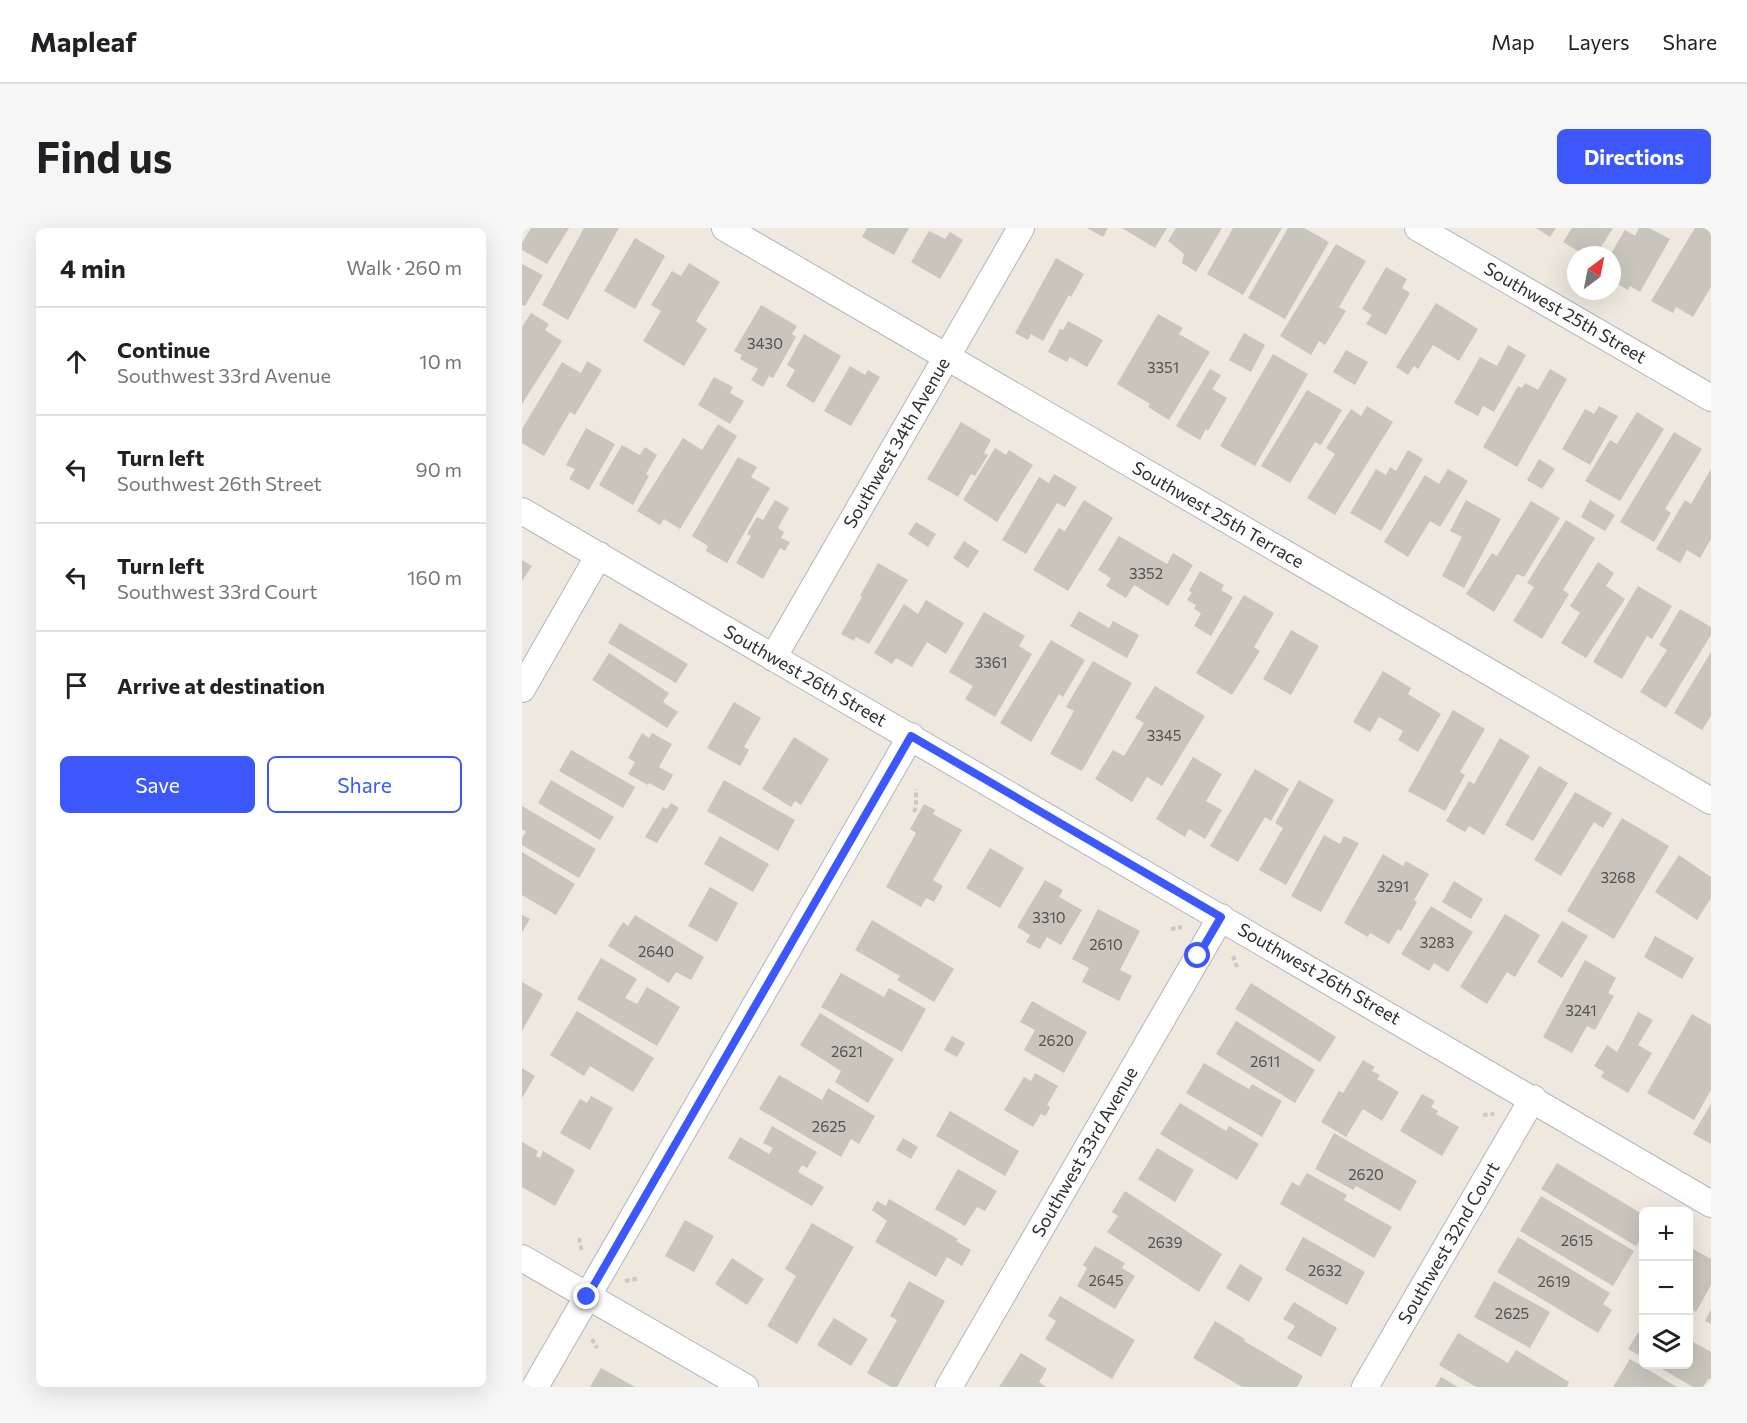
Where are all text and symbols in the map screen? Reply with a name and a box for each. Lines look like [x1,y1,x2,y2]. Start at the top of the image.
text: Mapleaf [30,24,137,58]
text: Map [1491,29,1535,54]
text: Layers [1568,29,1630,54]
text: Share [1663,29,1717,54]
button: Directions [1557,129,1711,184]
text: Find us [36,130,172,182]
north arrow [1567,246,1621,300]
text: 4 min [60,252,126,283]
text: Walk · 260 m [346,255,462,279]
street label: Southwest 25th Street [1480,257,1651,368]
house number: 3430 [747,334,783,352]
text: Continue [117,336,210,363]
icon: ahead [60,345,93,378]
text: 10 m [419,349,462,373]
street label: Southwest 34th Avenue [838,353,954,532]
house number: 3351 [1147,358,1179,376]
text: Southwest 33rd Avenue [117,363,331,387]
text: Turn left [117,444,204,471]
icon: left [60,453,93,486]
street label: Southwest 25th Terrace [1129,456,1308,572]
text: 90 m [416,457,462,481]
text: Southwest 26th Street [117,471,322,495]
text: Turn left [117,552,204,579]
icon: left [60,561,93,594]
house number: 3352 [1129,564,1163,582]
text: 160 m [407,565,462,589]
text: Southwest 33rd Court [117,579,317,603]
street label: Southwest 26th Street [720,620,891,731]
house number: 3361 [975,653,1007,671]
icon: arrive [60,669,93,702]
text: Arrive at destination [117,672,325,699]
house number: 3345 [1147,726,1181,744]
button: Save [60,756,255,813]
button: Share [267,756,462,813]
house number: 3268 [1600,868,1636,886]
house number: 3291 [1377,877,1409,895]
house number: 3310 [1032,908,1066,926]
street label: Southwest 26th Street [1234,918,1405,1029]
house number: 3283 [1420,933,1454,951]
house number: 2610 [1089,935,1123,953]
house number: 2640 [638,942,674,960]
route start [1184,942,1210,968]
house number: 3241 [1565,1001,1597,1019]
house number: 2620 [1038,1031,1074,1049]
house number: 2621 [831,1042,863,1060]
house number: 2611 [1250,1052,1280,1070]
street label: Southwest 33rd Avenue [1026,1063,1142,1240]
house number: 2625 [812,1117,846,1135]
street label: Southwest 32nd Court [1393,1158,1504,1327]
house number: 2620 [1348,1165,1384,1183]
map controls [1639,1207,1693,1369]
button: + [1639,1207,1693,1261]
house number: 2615 [1561,1231,1593,1249]
house number: 2639 [1147,1233,1183,1251]
house number: 2632 [1308,1261,1342,1279]
button: − [1639,1261,1693,1315]
house number: 2645 [1089,1271,1124,1289]
house number: 2619 [1538,1272,1570,1290]
route end [573,1283,599,1309]
house number: 2625 [1495,1304,1529,1322]
button: layers [1639,1315,1693,1369]

